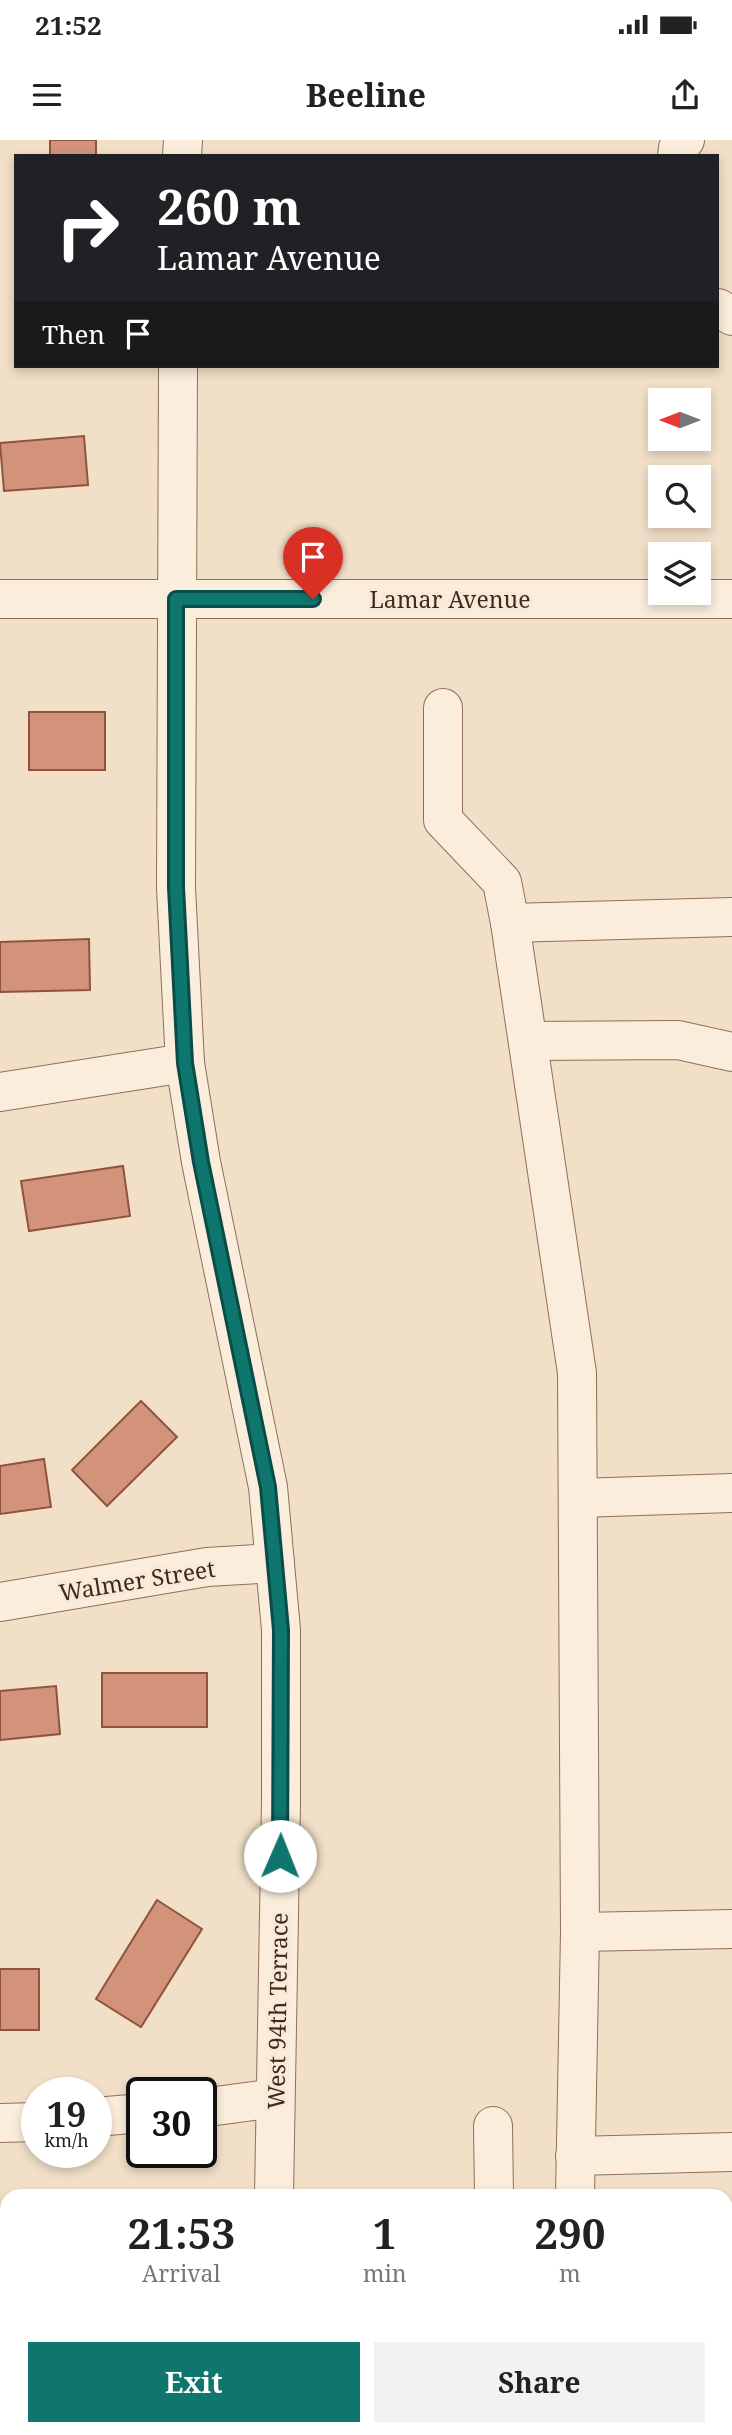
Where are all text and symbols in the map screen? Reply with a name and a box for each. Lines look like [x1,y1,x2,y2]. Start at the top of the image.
text: 21:52 [35,7,102,43]
text: Beeline [306,73,426,116]
icon: menu [28,76,66,114]
icon: share [666,76,704,114]
text: 260 m [157,173,301,239]
icon: right [42,182,133,273]
text: Lamar Avenue [157,236,381,279]
icon: arrive [119,315,157,353]
text: Then [42,316,105,352]
north arrow [648,388,710,452]
map controls [648,388,711,605]
button: search [648,465,711,528]
pin [283,527,343,599]
icon: arrive [294,538,332,576]
button: layers [648,542,711,605]
street label: Lamar Avenue [370,583,530,615]
street label: Walmer Street [57,1552,217,1608]
position arrow [243,1819,317,1893]
street label: West 94th Terrace [259,1912,295,2110]
speed limit sign: 30 [126,2077,217,2168]
text: 19 [47,2090,86,2137]
text: km/h [44,2128,89,2152]
text: 21:53 [128,2204,235,2261]
text: 1 [373,2204,397,2261]
text: 290 [534,2204,605,2261]
text: Arrival [142,2257,221,2289]
text: min [363,2257,407,2289]
text: m [559,2257,581,2289]
button: Exit [28,2342,360,2422]
button: Share [374,2342,705,2422]

